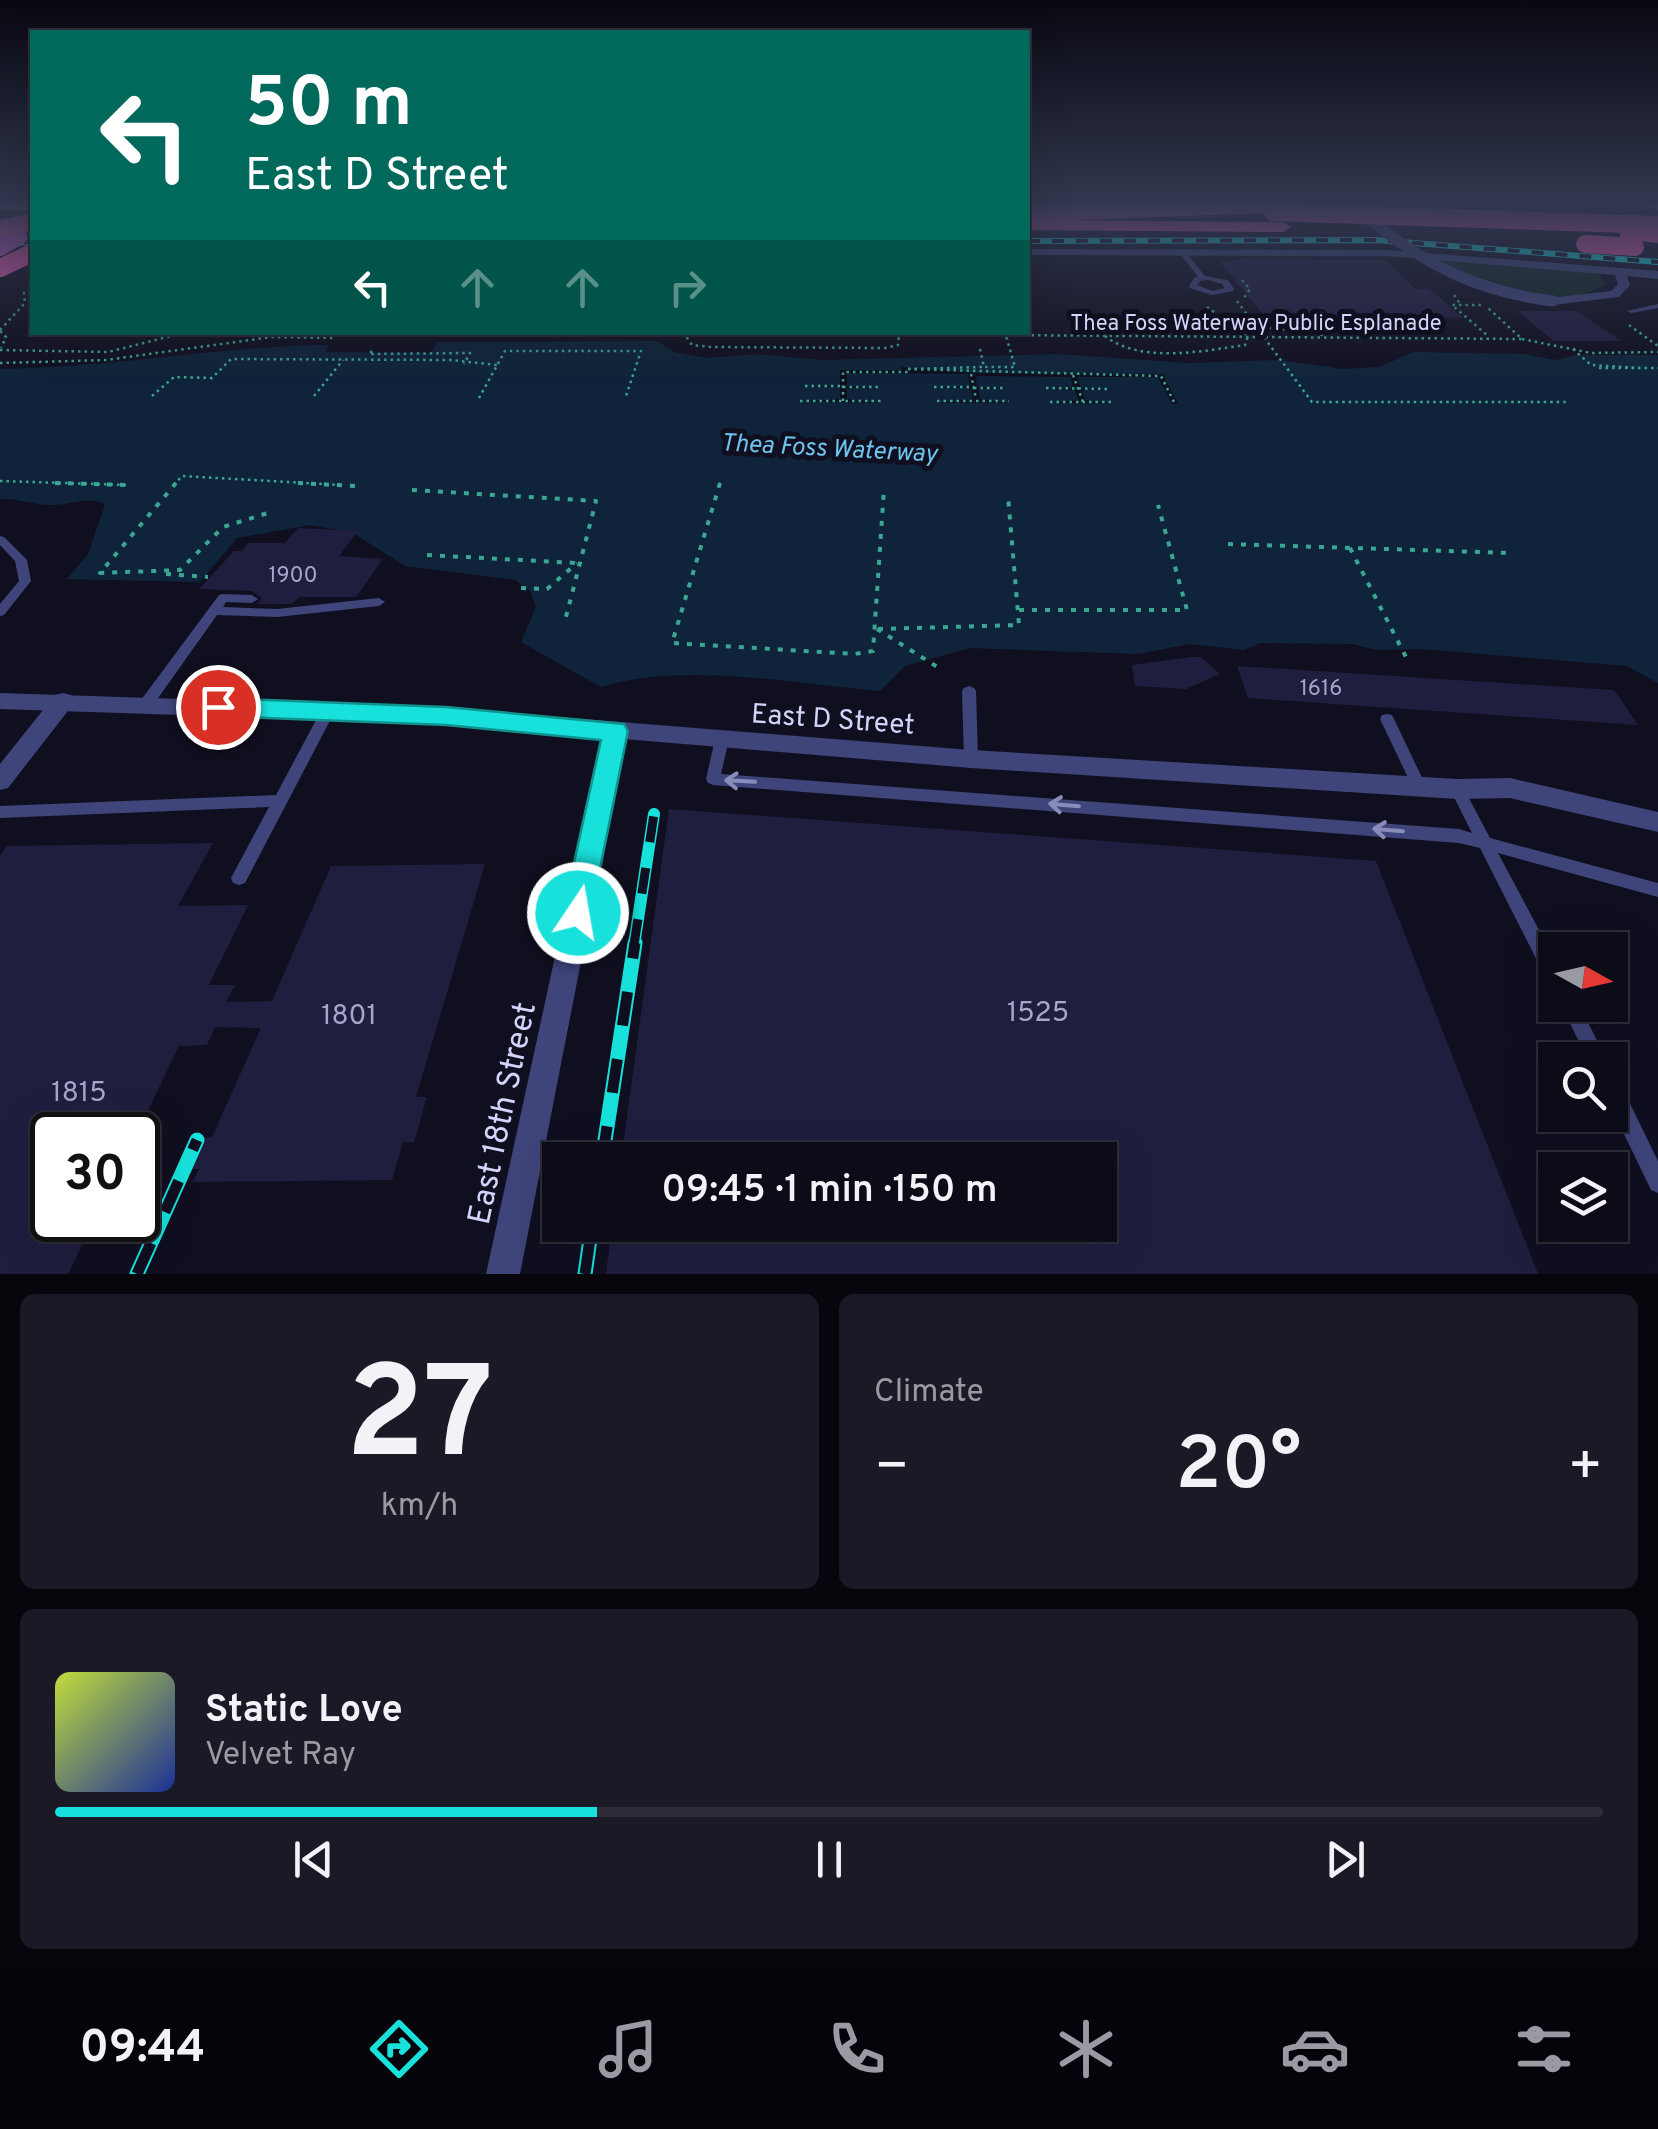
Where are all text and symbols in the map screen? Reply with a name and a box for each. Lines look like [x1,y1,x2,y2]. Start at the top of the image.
text: 50 m [245,62,412,151]
icon: left [80,70,210,200]
text: East D Street [245,149,509,206]
icon: left [345,260,400,315]
icon: ahead [450,260,505,315]
icon: ahead [555,260,610,315]
icon: right [660,260,715,315]
street label: Thea Foss Waterway Public Esplanade [1070,311,1442,338]
water label: Thea Foss Waterway [720,428,940,472]
house number: 1900 [268,563,318,590]
pin [176,665,261,750]
house number: 1616 [1300,676,1342,703]
icon: arrive [191,680,246,735]
street label: East D Street [750,697,916,745]
one-way arrow [724,771,756,790]
one-way arrow [1048,795,1080,814]
one-way arrow [1372,820,1404,839]
position arrow [526,861,630,965]
north arrow [1538,932,1628,1022]
map controls [1538,932,1628,1242]
house number: 1525 [1007,996,1069,1032]
house number: 1801 [321,999,377,1035]
street label: East 18th Street [461,999,547,1228]
button: search [1538,1042,1628,1132]
house number: 1815 [51,1076,107,1112]
speed limit sign: 30 [30,1112,160,1242]
button: layers [1538,1152,1628,1242]
text: 09:45 · 1 min · 150 m [661,1167,998,1216]
text: 27 [346,1339,493,1504]
text: Climate [874,1373,984,1413]
text: 20° [1176,1421,1301,1516]
text: − [874,1434,909,1504]
text: + [1568,1434,1603,1504]
text: km/h [381,1487,458,1527]
text: Static Love [205,1687,403,1736]
text: Velvet Ray [205,1736,356,1776]
icon: previous [286,1832,341,1887]
icon: pause [802,1832,857,1887]
icon: next [1318,1832,1373,1887]
icon: directions [364,2014,434,2084]
icon: music [593,2014,663,2084]
icon: phone [822,2014,892,2084]
icon: climate [1051,2014,1121,2084]
icon: car [1280,2014,1350,2084]
icon: filters [1509,2014,1579,2084]
text: 09:44 [79,2021,205,2078]

